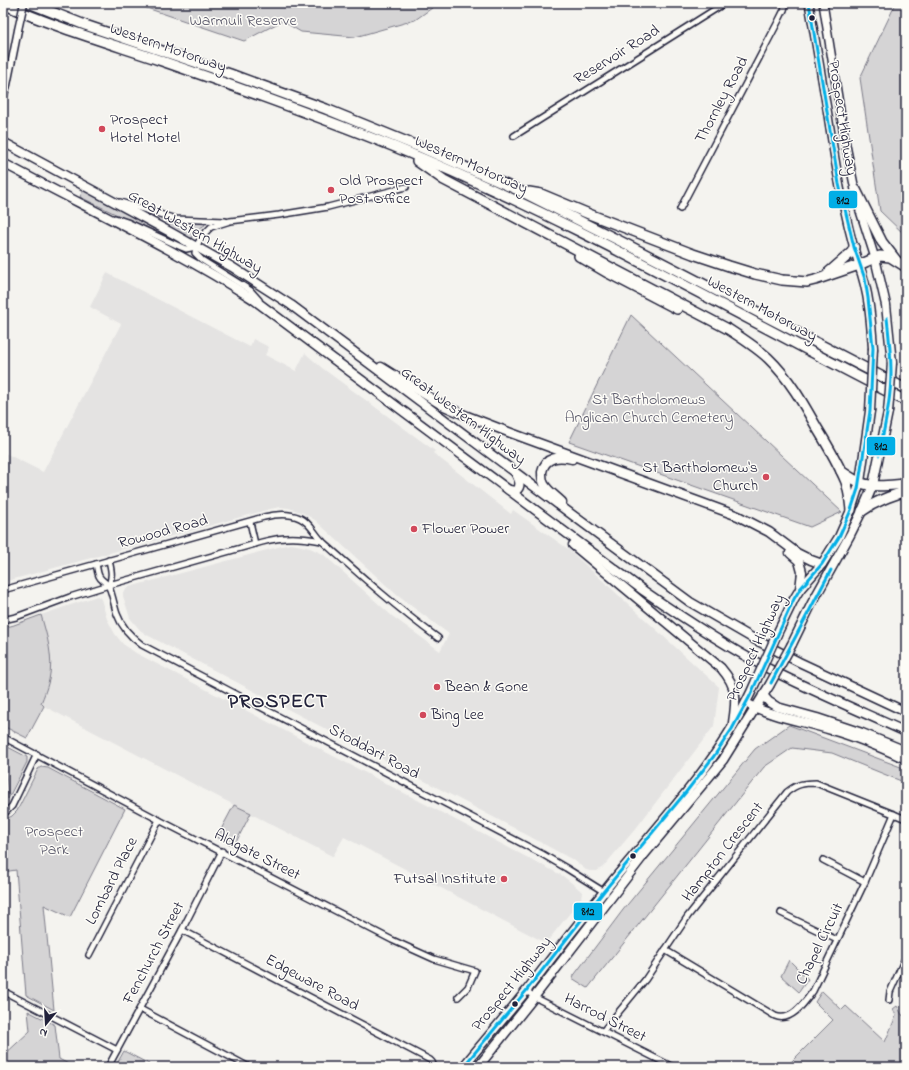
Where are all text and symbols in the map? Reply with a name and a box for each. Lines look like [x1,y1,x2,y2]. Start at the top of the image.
park label: Warmuli Reserve [189,9,297,33]
unlabelled marker [807,13,817,23]
street label: Western Motorway [106,17,230,79]
street label: Reservoir Road [569,19,665,91]
street label: Thornley Road [689,52,755,148]
street label: Prospect Highway [821,59,863,177]
place label: Prospect Hotel Motel [110,108,180,150]
marker: Prospect Hotel Motel [97,124,107,134]
street label: Western Motorway [410,129,532,201]
place label: Old Prospect Post Office [339,169,424,211]
street label: Great Western Highway [123,184,267,280]
marker: Old Prospect Post Office [326,185,336,195]
line badge: 812 [828,190,858,209]
text: 812 [835,193,850,209]
street label: Western Motorway [703,270,822,348]
street label: Great Western Highway [395,361,531,471]
park label: St Bartholomews Anglican Church Cemetery [565,388,733,430]
line badge: 812 [866,436,896,456]
text: 812 [873,439,888,455]
place label: St Bartholomew's Church [642,456,758,498]
marker: St Bartholomew's Church [761,472,771,482]
street label: Rowood Road [115,509,211,555]
place label: Flower Power [421,517,509,541]
marker: Flower Power [409,524,419,534]
street label: Prospect Highway [721,590,792,706]
place label: Bean & Gone [444,675,529,699]
marker: Bean & Gone [432,682,442,692]
district label: PROSPECT [228,688,328,717]
place label: Bing Lee [430,703,485,727]
marker: Bing Lee [418,710,428,720]
street label: Stoddart Road [324,718,424,786]
street label: Hampton Crescent [676,796,770,907]
park label: Prospect Park [25,820,84,862]
street label: Aldgate Street [210,823,305,887]
street label: Lombard Place [80,832,145,929]
unlabelled marker [628,851,638,861]
place label: Futsal Institute [393,867,497,891]
marker: Futsal Institute [499,874,509,884]
street label: Fenchurch Street [116,897,191,1009]
street label: Chapel Circuit [790,898,850,989]
line badge: 812 [573,902,603,921]
text: 812 [580,904,595,920]
street label: Prospect Highway [466,931,558,1037]
street label: Edgeware Road [261,948,363,1018]
street label: Harrod Street [560,987,651,1049]
unlabelled marker [510,999,520,1009]
north arrow [26,1004,66,1044]
text: N [37,1024,49,1041]

